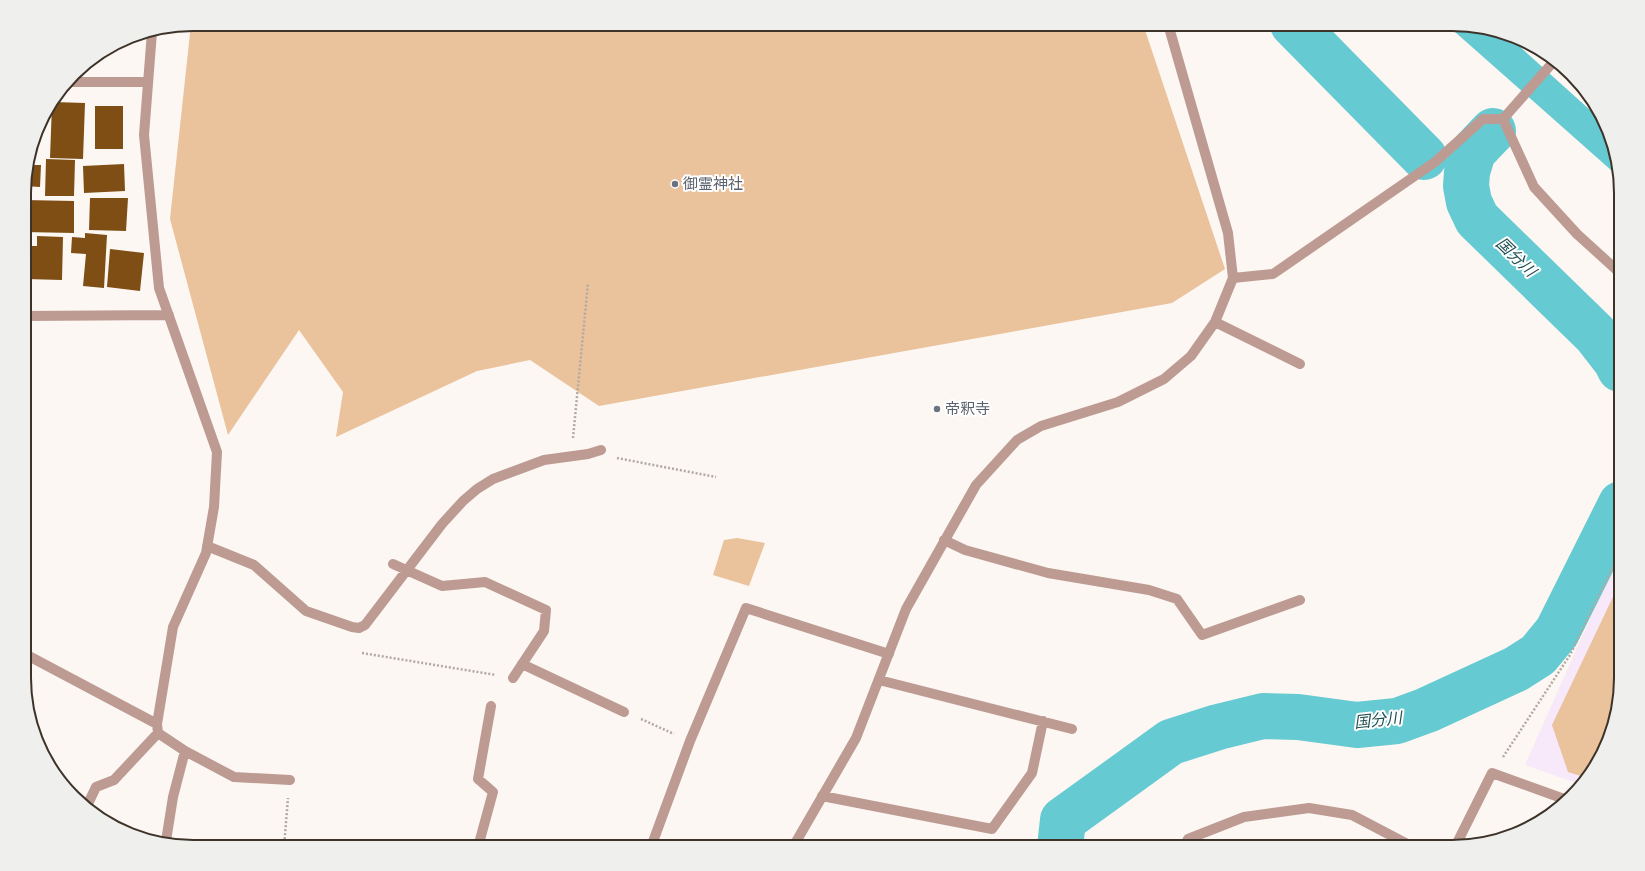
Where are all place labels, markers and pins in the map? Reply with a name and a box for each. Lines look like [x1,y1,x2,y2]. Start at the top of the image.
place label: 御霊神社 [683,173,743,195]
marker: 御霊神社 [670,179,680,189]
place label: 帝釈寺 [945,398,990,420]
marker: 帝釈寺 [932,404,942,414]

